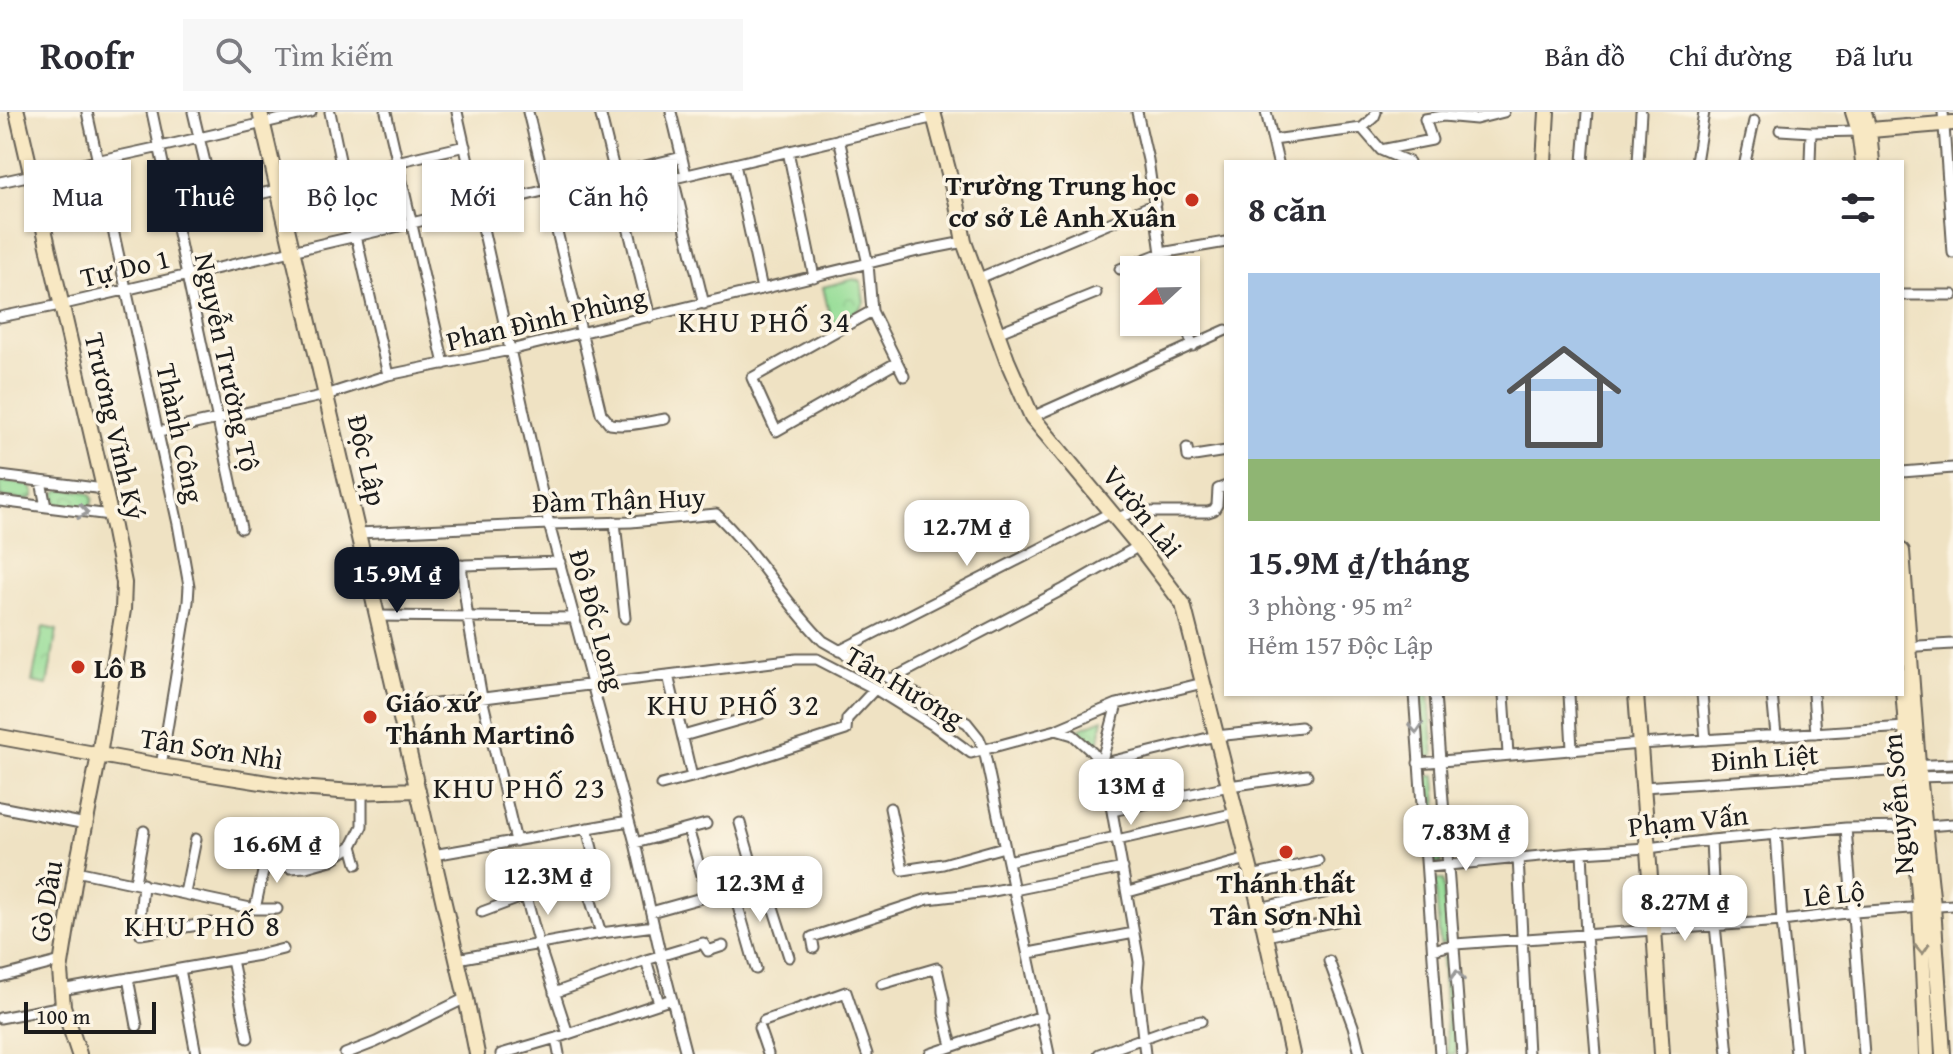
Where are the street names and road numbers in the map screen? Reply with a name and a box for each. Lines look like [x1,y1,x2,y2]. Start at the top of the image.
street label: Tự Do 1 [76,237,174,297]
street label: Nguyễn Trường Tộ [185,249,271,475]
street label: Phan Đình Phùng [442,275,650,361]
street label: Trương Vĩnh Ký [75,329,157,524]
street label: Thành Công [146,360,216,506]
street label: Độc Lập [338,411,398,509]
street label: Vườn Lài [1093,456,1193,566]
street label: Đàm Thận Huy [532,475,706,523]
street label: Đô Đốc Long [559,545,637,695]
street label: Tân Hương [838,634,972,738]
street label: Tân Sơn Nhì [138,717,286,780]
street label: Nguyễn Sơn [1870,732,1924,876]
street label: Đinh Liệt [1710,733,1820,781]
street label: Phạm Vấn [1626,793,1750,847]
street label: Gò Dầu [18,857,72,945]
street label: Lê Lộ [1802,869,1866,917]

